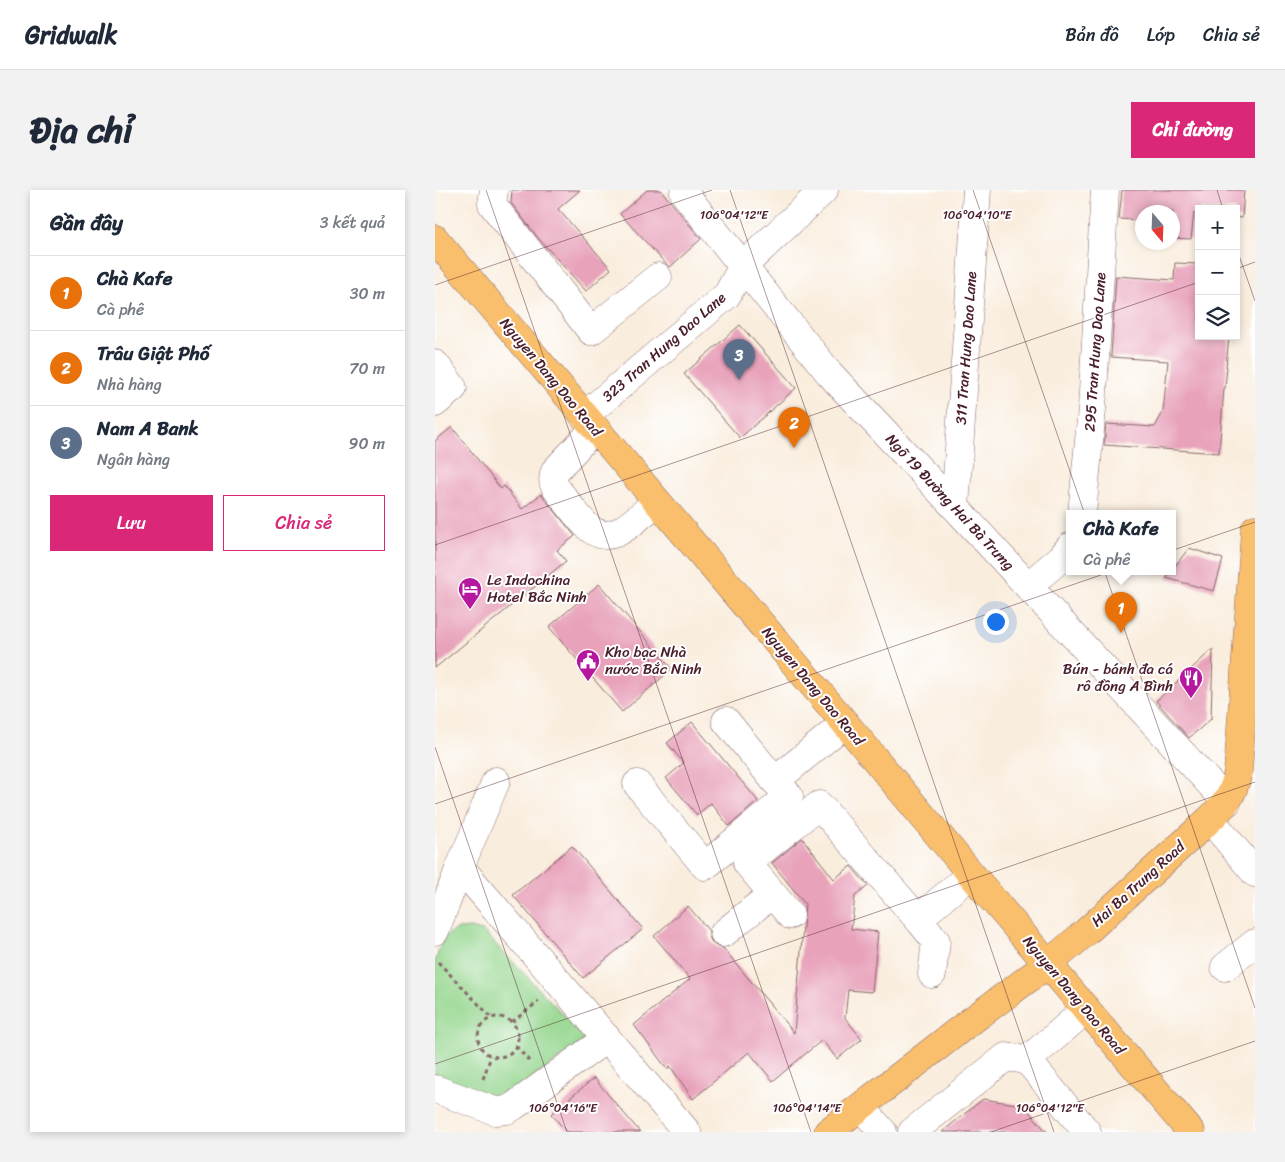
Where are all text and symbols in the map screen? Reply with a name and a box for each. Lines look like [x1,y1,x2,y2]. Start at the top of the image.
text: Gridwalk [25,14,117,56]
text: Bản đồ [1065,19,1119,51]
text: Lớp [1147,19,1175,51]
text: Chia sẻ [1203,19,1260,51]
text: Địa chỉ [30,99,133,161]
button: Chỉ đường [1131,102,1255,158]
text: Gần đây [50,204,123,242]
text: 106°04'12"E [700,204,769,226]
text: 106°04'10"E [943,204,1013,226]
north arrow [1135,205,1180,250]
map controls [1195,205,1240,340]
button: + [1195,205,1240,250]
text: 3 kết quả [320,208,385,237]
button: − [1195,250,1240,295]
text: Chà Kafe [97,262,172,295]
street label: 311 Tran Hung Dao Lane [948,270,984,426]
street label: 295 Tran Hung Dao Lane [1076,271,1114,433]
text: 1 [63,279,69,308]
text: 30 m [350,279,385,308]
street label: 323 Tran Hung Dao Lane [596,285,732,409]
text: Cà phê [97,295,144,324]
button: layers [1195,295,1240,340]
street label: Nguyen Dang Dao Road [493,311,610,443]
text: Trâu Giật Phố [97,337,209,370]
pin: 3 [723,339,755,380]
text: 2 [61,354,71,383]
text: 70 m [349,354,385,383]
text: Nhà hàng [97,370,162,399]
pin: 2 [778,407,810,448]
text: Nam A Bank [97,412,199,445]
street label: Ngõ 19 Đường Hai Bà Trưng [879,427,1021,577]
text: 3 [62,429,70,458]
text: 90 m [349,429,385,458]
text: Ngân hàng [97,445,170,474]
button: Lưu [50,495,213,551]
button: Chia sẻ [223,495,385,551]
popup [1066,510,1176,575]
text: Chà Kafe [1083,512,1159,545]
text: Cà phê [1083,545,1131,574]
place label: Le Indochina Hotel Bắc Ninh [487,567,587,610]
hotel icon: Le Indochina Hotel Bắc Ninh [457,576,483,610]
pin: 1 [1105,592,1137,633]
your location [983,609,1009,635]
street label: Nguyen Dang Dao Road [755,620,872,752]
place label: Kho bạc Nhà nước Bắc Ninh [605,639,702,682]
public building icon: Kho bạc Nhà nước Bắc Ninh [575,648,601,682]
place label: Bún - bánh đa cá rô đồng A Bình [1063,656,1173,699]
restaurant icon: Bún - bánh đa cá rô đồng A Bình [1178,665,1204,699]
street label: Hai Ba Trung Road [1085,834,1192,934]
street label: Nguyen Dang Dao Road [1016,929,1133,1061]
text: 106°04'16"E [529,1097,598,1119]
text: 106°04'14"E [773,1097,843,1119]
text: 106°04'12"E [1016,1097,1085,1119]

